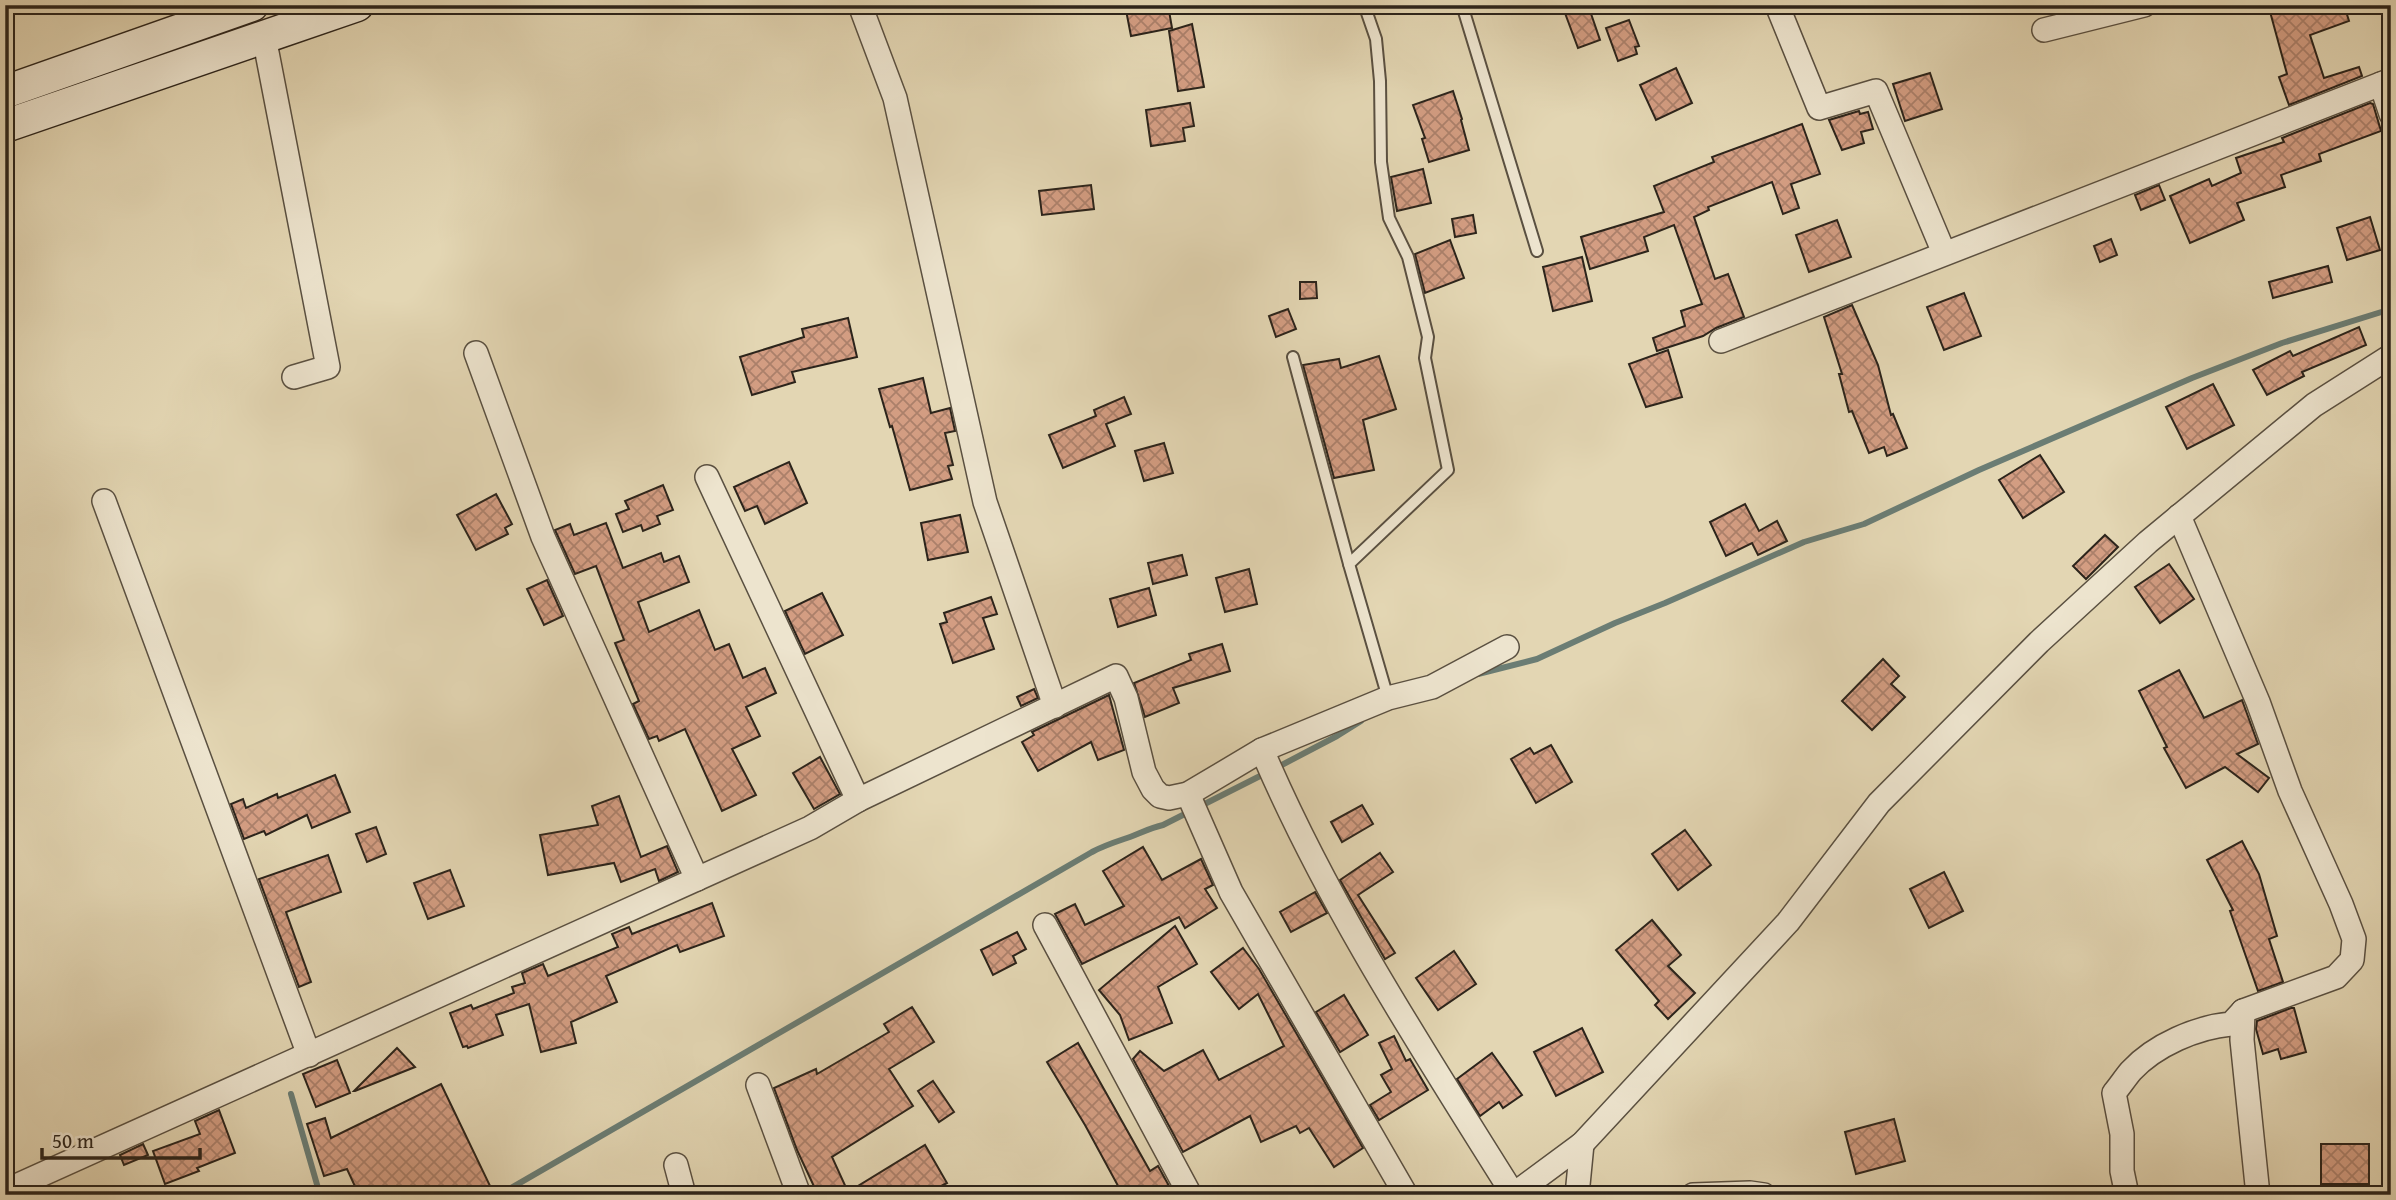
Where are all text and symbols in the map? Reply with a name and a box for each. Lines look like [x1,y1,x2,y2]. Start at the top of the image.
scale bar [42,1116,200,1160]
text: 50 m [52,1125,94,1156]

